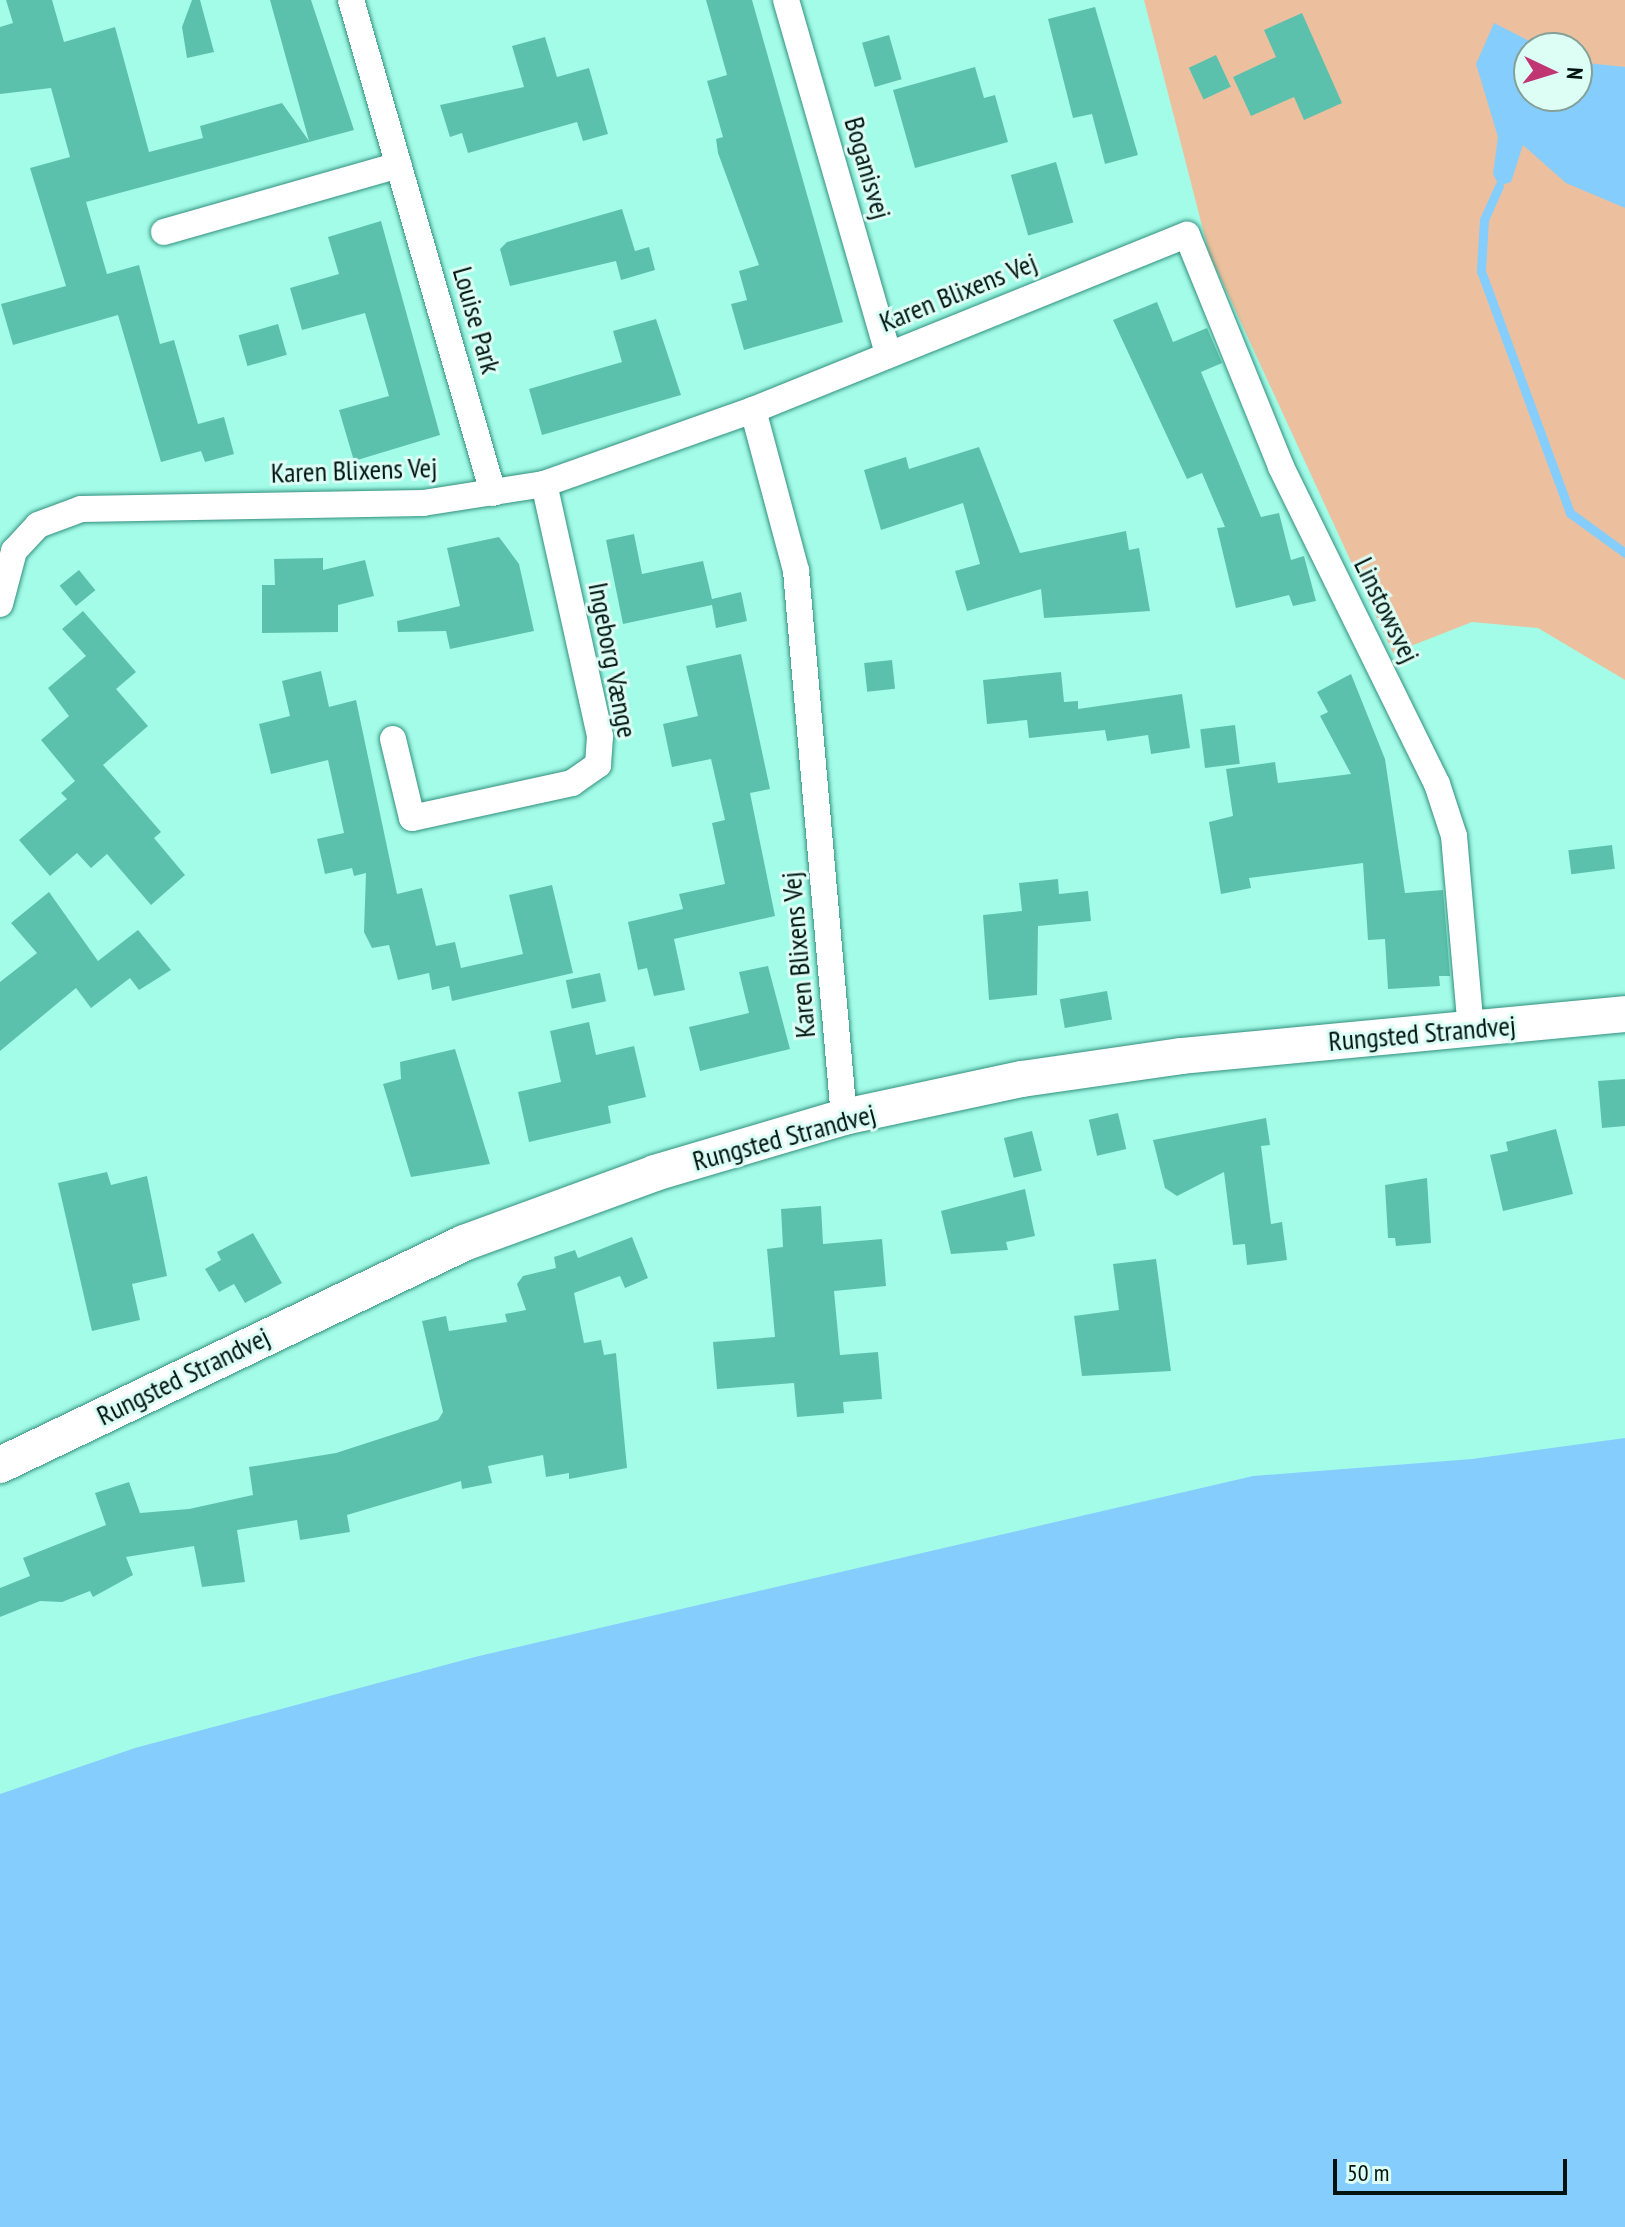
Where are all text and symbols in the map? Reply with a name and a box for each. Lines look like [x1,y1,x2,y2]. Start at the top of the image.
north arrow [1513,32,1593,112]
text: N [1561,67,1589,80]
street label: Boganisvej [837,113,899,223]
street label: Karen Blixens Vej [874,245,1042,339]
street label: Louise Park [446,263,508,377]
street label: Karen Blixens Vej [270,450,438,490]
street label: Linstowsvej [1347,552,1427,668]
street label: Ingeborg Vænge [581,579,645,741]
street label: Karen Blixens Vej [774,870,822,1040]
street label: Rungsted Strandvej [1327,1008,1517,1058]
street label: Rungsted Strandvej [689,1096,879,1178]
street label: Rungsted Strandvej [91,1320,275,1432]
scale bar [1337,2143,1571,2193]
text: 50 m [1347,2157,1389,2188]

